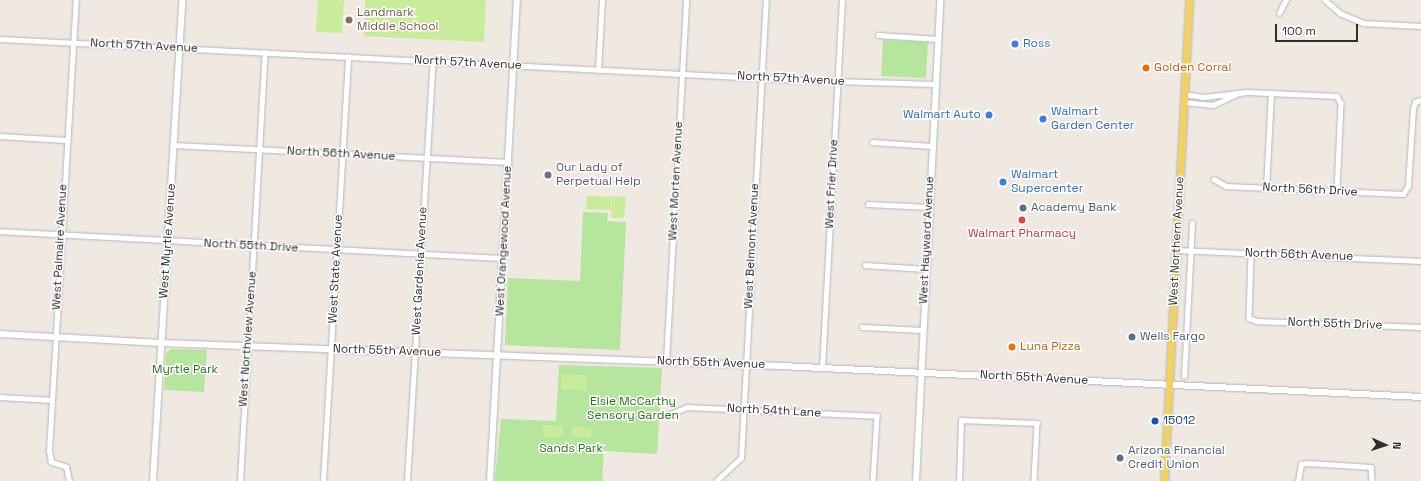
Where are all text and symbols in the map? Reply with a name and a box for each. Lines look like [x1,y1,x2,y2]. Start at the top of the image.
place label: Landmark Middle School [357,6,439,34]
marker: Landmark Middle School [344,15,354,25]
scale bar [1277,16,1360,42]
text: 100 m [1282,23,1316,39]
street label: North 57th Avenue [90,36,198,56]
place label: Ross [1023,37,1051,51]
marker: Ross [1010,39,1020,49]
street label: North 57th Avenue [414,53,522,73]
place label: Golden Corral [1154,61,1231,75]
marker: Golden Corral [1141,63,1151,73]
street label: North 57th Avenue [737,69,845,89]
place label: Walmart Garden Center [1051,105,1134,133]
place label: Walmart Auto [903,108,981,122]
marker: Walmart Auto [984,110,994,120]
marker: Walmart Garden Center [1038,114,1048,124]
street label: West Morten Avenue [666,121,686,241]
street label: West Frier Drive [822,139,842,229]
street label: North 56th Avenue [286,144,396,164]
place label: Our Lady of Perpetual Help [556,161,641,189]
street label: West Orangewood Avenue [493,165,515,317]
place label: Walmart Supercenter [1011,168,1083,196]
marker: Our Lady of Perpetual Help [543,170,553,180]
street label: West Hayward Avenue [916,176,938,304]
street label: West Northern Avenue [1166,176,1188,306]
marker: Walmart Supercenter [998,177,1008,187]
street label: North 56th Drive [1262,180,1358,200]
street label: West Myrtle Avenue [157,183,179,299]
street label: West Belmont Avenue [742,183,762,309]
street label: West Palmaire Avenue [50,184,70,310]
place label: Academy Bank [1031,201,1117,215]
marker: Academy Bank [1018,203,1028,213]
street label: West Gardenia Avenue [409,206,431,336]
street label: West State Avenue [326,214,346,324]
marker: Walmart Pharmacy [1017,215,1027,225]
place label: Walmart Pharmacy [968,227,1076,241]
street label: North 55th Drive [203,236,299,256]
street label: North 56th Avenue [1244,246,1354,264]
street label: West Northview Avenue [236,271,260,407]
street label: North 55th Drive [1287,315,1383,333]
place label: Wells Fargo [1140,330,1205,344]
marker: Wells Fargo [1127,332,1137,342]
place label: Luna Pizza [1020,340,1081,354]
street label: North 55th Avenue [332,342,442,360]
marker: Luna Pizza [1007,342,1017,352]
street label: North 55th Avenue [656,354,766,372]
park label: Myrtle Park [152,363,218,377]
street label: North 55th Avenue [979,368,1089,388]
park label: Elsie McCarthy Sensory Garden [587,395,679,423]
street label: North 54th Lane [726,401,822,421]
place label: 15012 [1163,414,1195,428]
marker: 15012 [1150,416,1160,426]
north arrow [1365,425,1405,465]
park label: Sands Park [539,442,603,456]
text: N [1390,442,1404,450]
place label: Arizona Financial Credit Union [1128,444,1225,472]
marker: Arizona Financial Credit Union [1115,453,1125,463]

